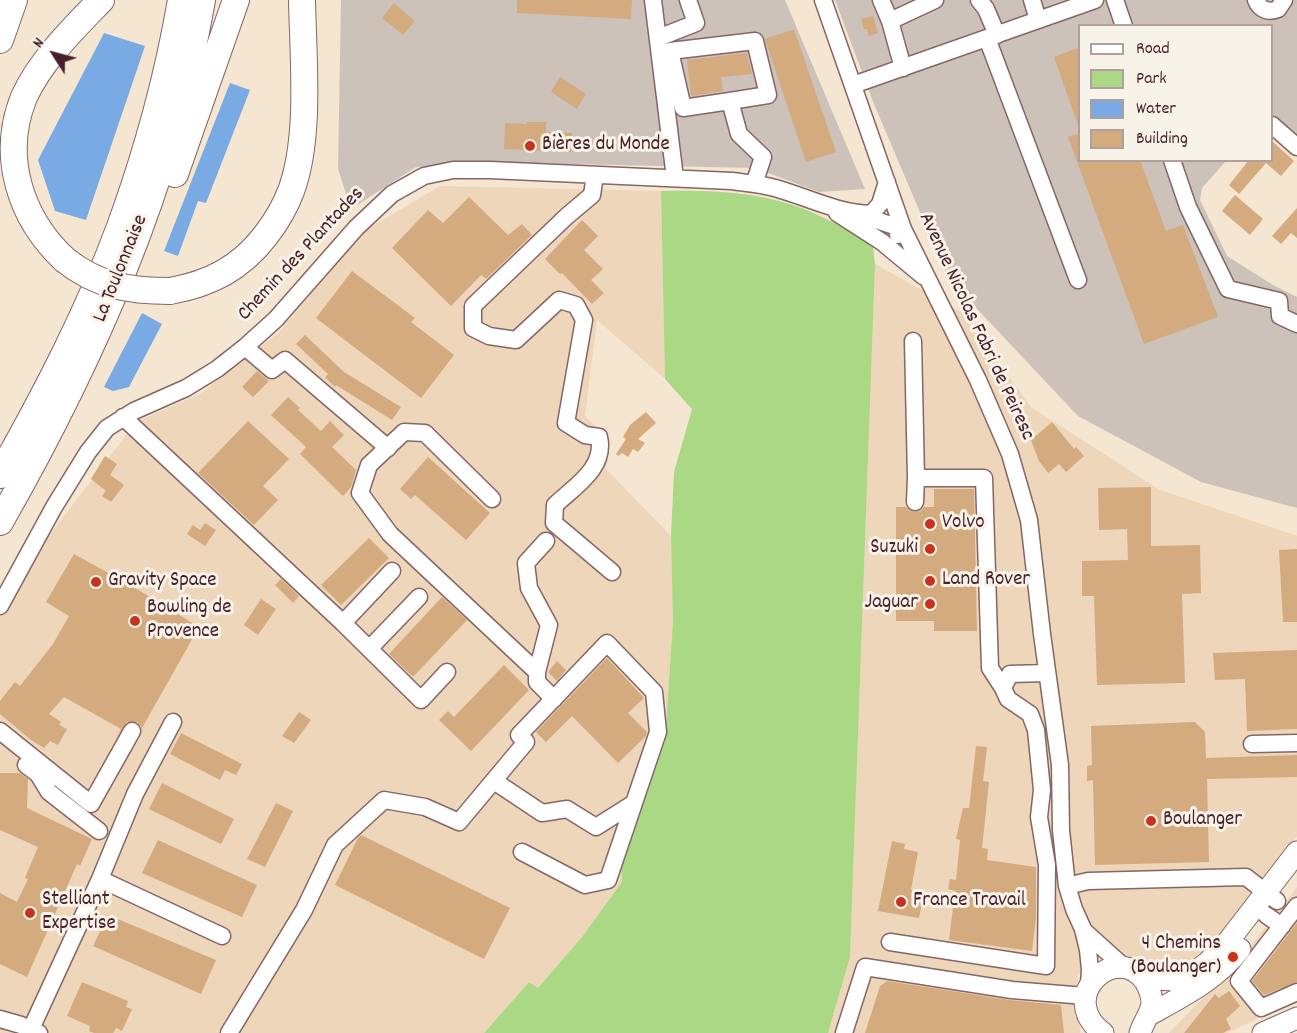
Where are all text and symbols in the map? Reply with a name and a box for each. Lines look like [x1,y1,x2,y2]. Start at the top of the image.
north arrow [24,24,84,84]
legend [1078,24,1273,162]
text: N [27,33,51,53]
text: Road [1136,37,1170,62]
text: Park [1136,67,1167,92]
text: Water [1136,97,1176,122]
text: Building [1136,127,1188,152]
place label: Bières du Monde [542,133,670,159]
marker: Bières du Monde [523,139,537,153]
street label: Chemin des Plantades [233,183,371,327]
street label: Avenue Nicolas Fabri de Peiresc [911,209,1039,445]
street label: La Toulonnaise [89,212,155,326]
place label: Volvo [942,511,985,537]
marker: Volvo [923,517,937,531]
place label: Suzuki [870,536,918,562]
marker: Suzuki [923,542,937,556]
place label: Land Rover [942,568,1030,594]
place label: Gravity Space [108,569,216,595]
marker: Land Rover [923,574,937,588]
marker: Gravity Space [89,575,103,589]
place label: Jaguar [865,591,918,617]
place label: Bowling de Provence [147,596,231,646]
marker: Jaguar [923,597,937,611]
marker: Bowling de Provence [128,614,142,628]
place label: Boulanger [1163,808,1242,834]
marker: Boulanger [1144,814,1158,828]
place label: Stelliant Expertise [42,888,116,938]
place label: France Travail [913,889,1026,915]
marker: France Travail [894,895,908,909]
marker: Stelliant Expertise [23,906,37,920]
place label: 4 Chemins (Boulanger) [1131,932,1221,982]
marker: 4 Chemins (Boulanger) [1226,950,1240,964]

